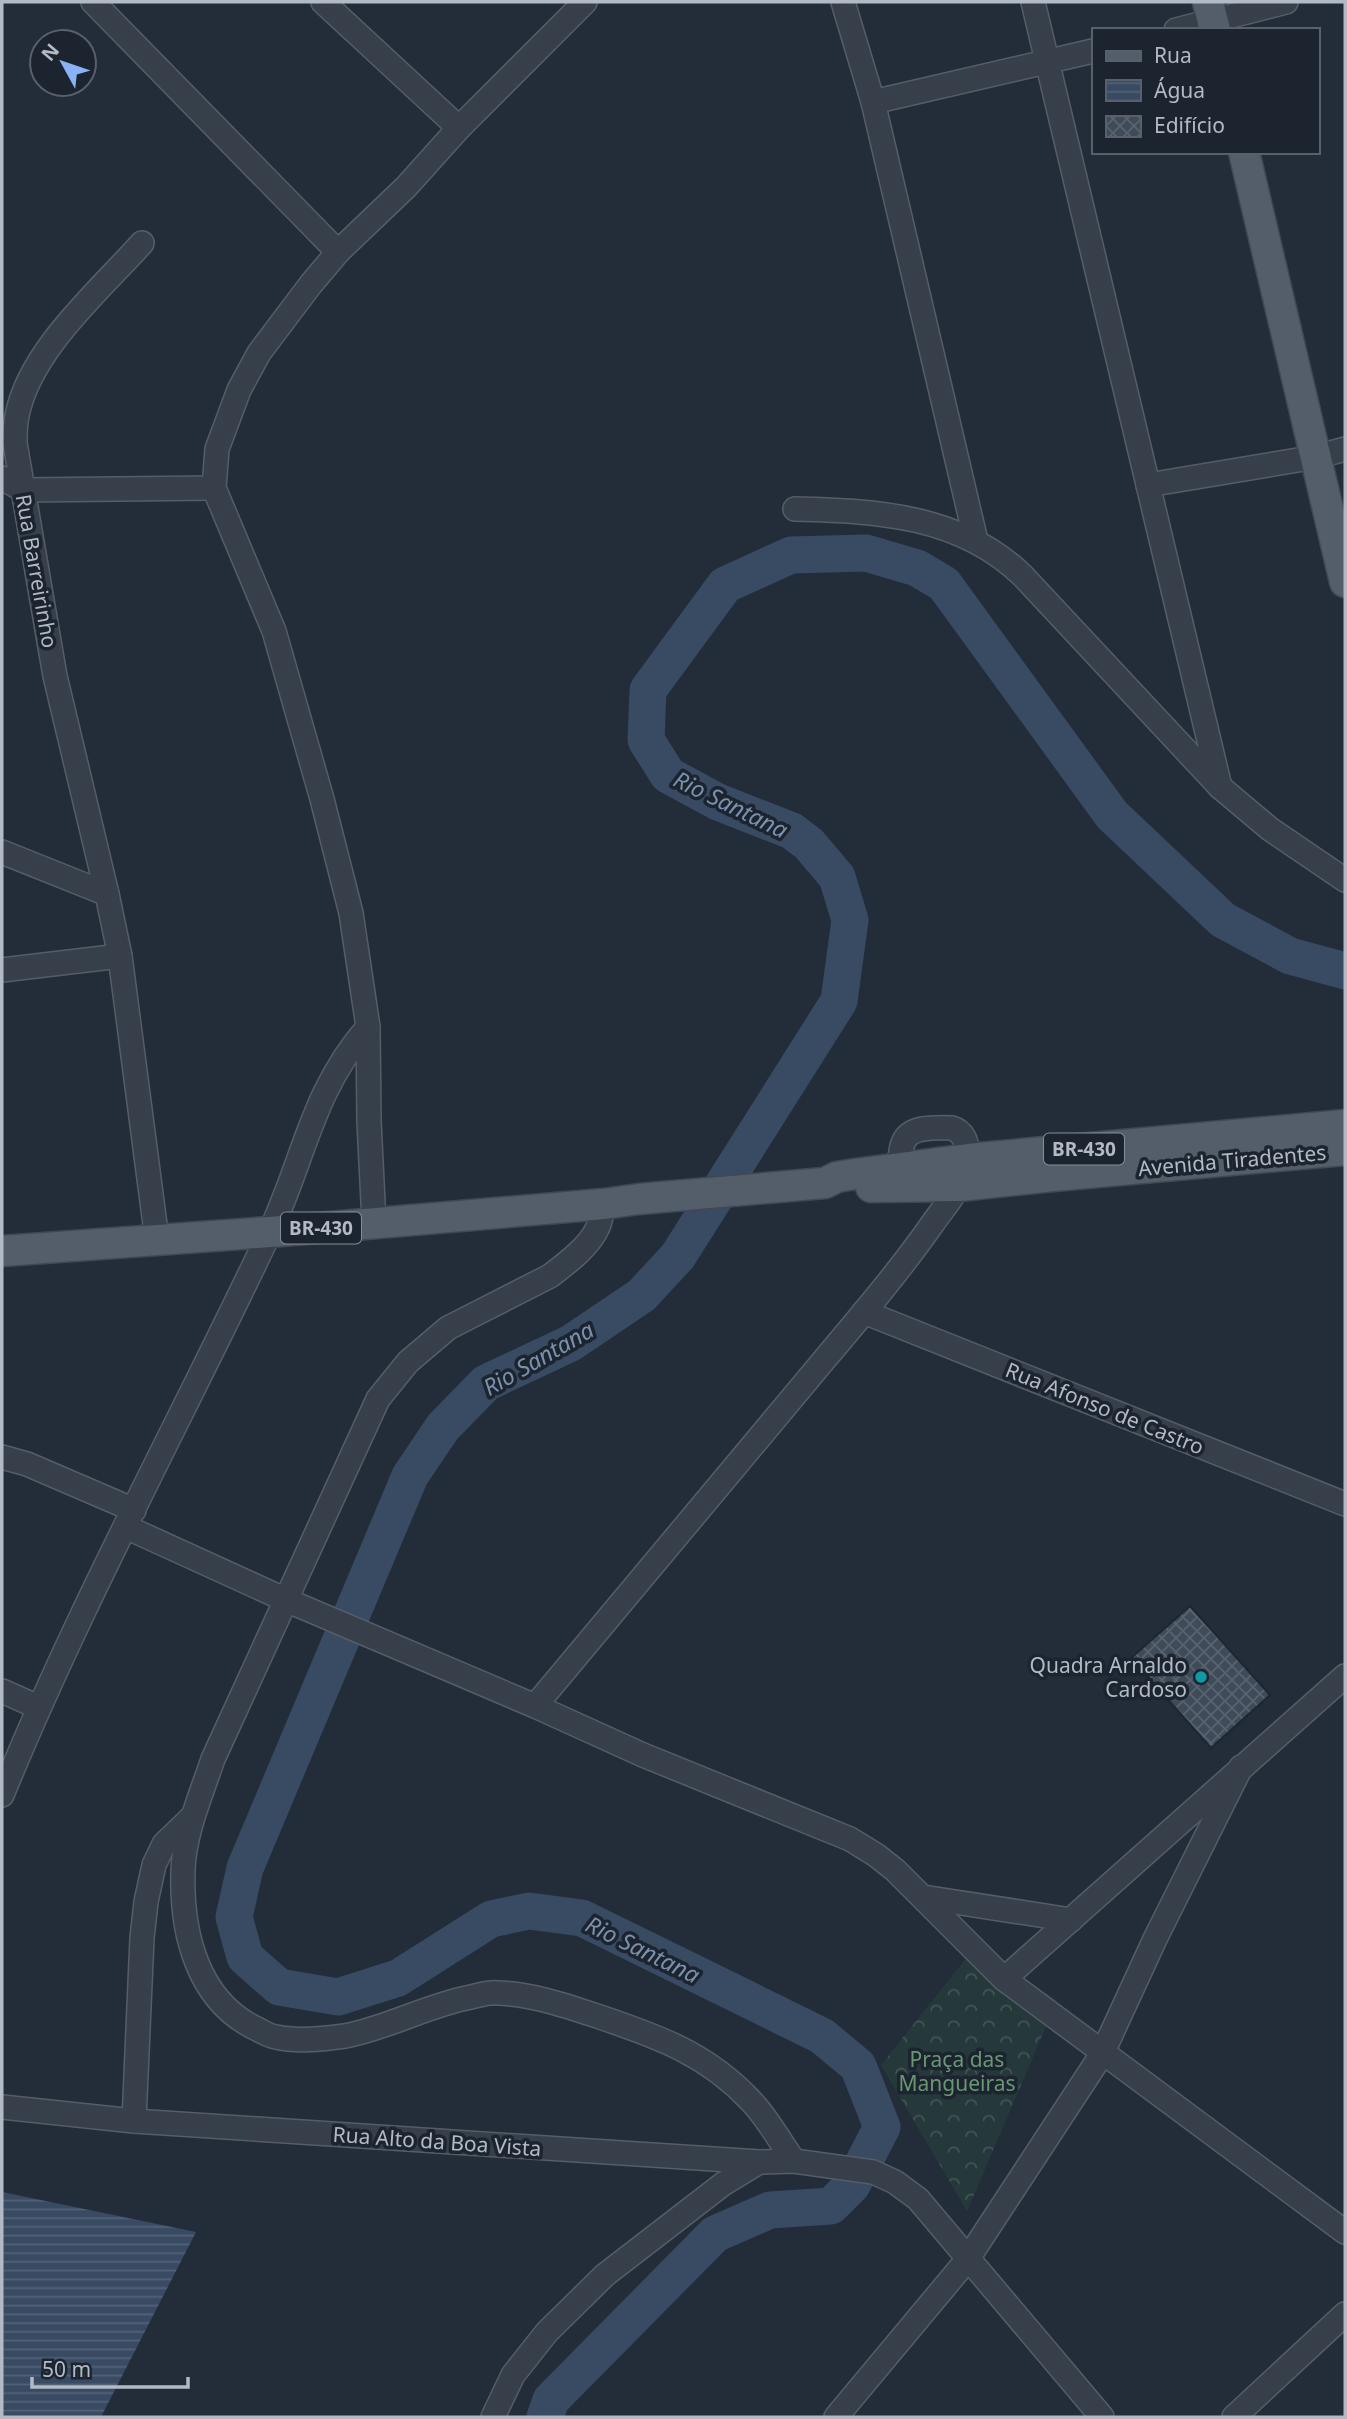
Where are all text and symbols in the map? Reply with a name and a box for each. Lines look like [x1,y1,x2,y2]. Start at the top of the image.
north arrow [28,28,98,98]
legend [1092,28,1319,154]
text: N [35,38,65,66]
text: Rua [1154,41,1192,69]
text: Água [1154,76,1205,104]
text: Edifício [1154,111,1225,139]
street label: Rua Barreirinho [10,492,64,650]
water label: Rio Santana [669,763,793,845]
road number: BR-430 [1044,1134,1124,1164]
street label: Avenida Tiradentes [1137,1138,1327,1182]
road number: BR-430 [281,1212,361,1244]
water label: Rio Santana [477,1313,599,1403]
street label: Rua Afonso de Castro [1002,1355,1208,1461]
place label: Quadra Arnaldo Cardoso [1030,1651,1187,1703]
marker: Quadra Arnaldo Cardoso [1193,1669,1209,1685]
water label: Rio Santana [581,1908,705,1990]
park label: Praça das Mangueiras [898,2045,1016,2097]
street label: Rua Alto da Boa Vista [332,2120,542,2162]
scale bar [32,2346,187,2390]
text: 50 m [42,2355,91,2383]

